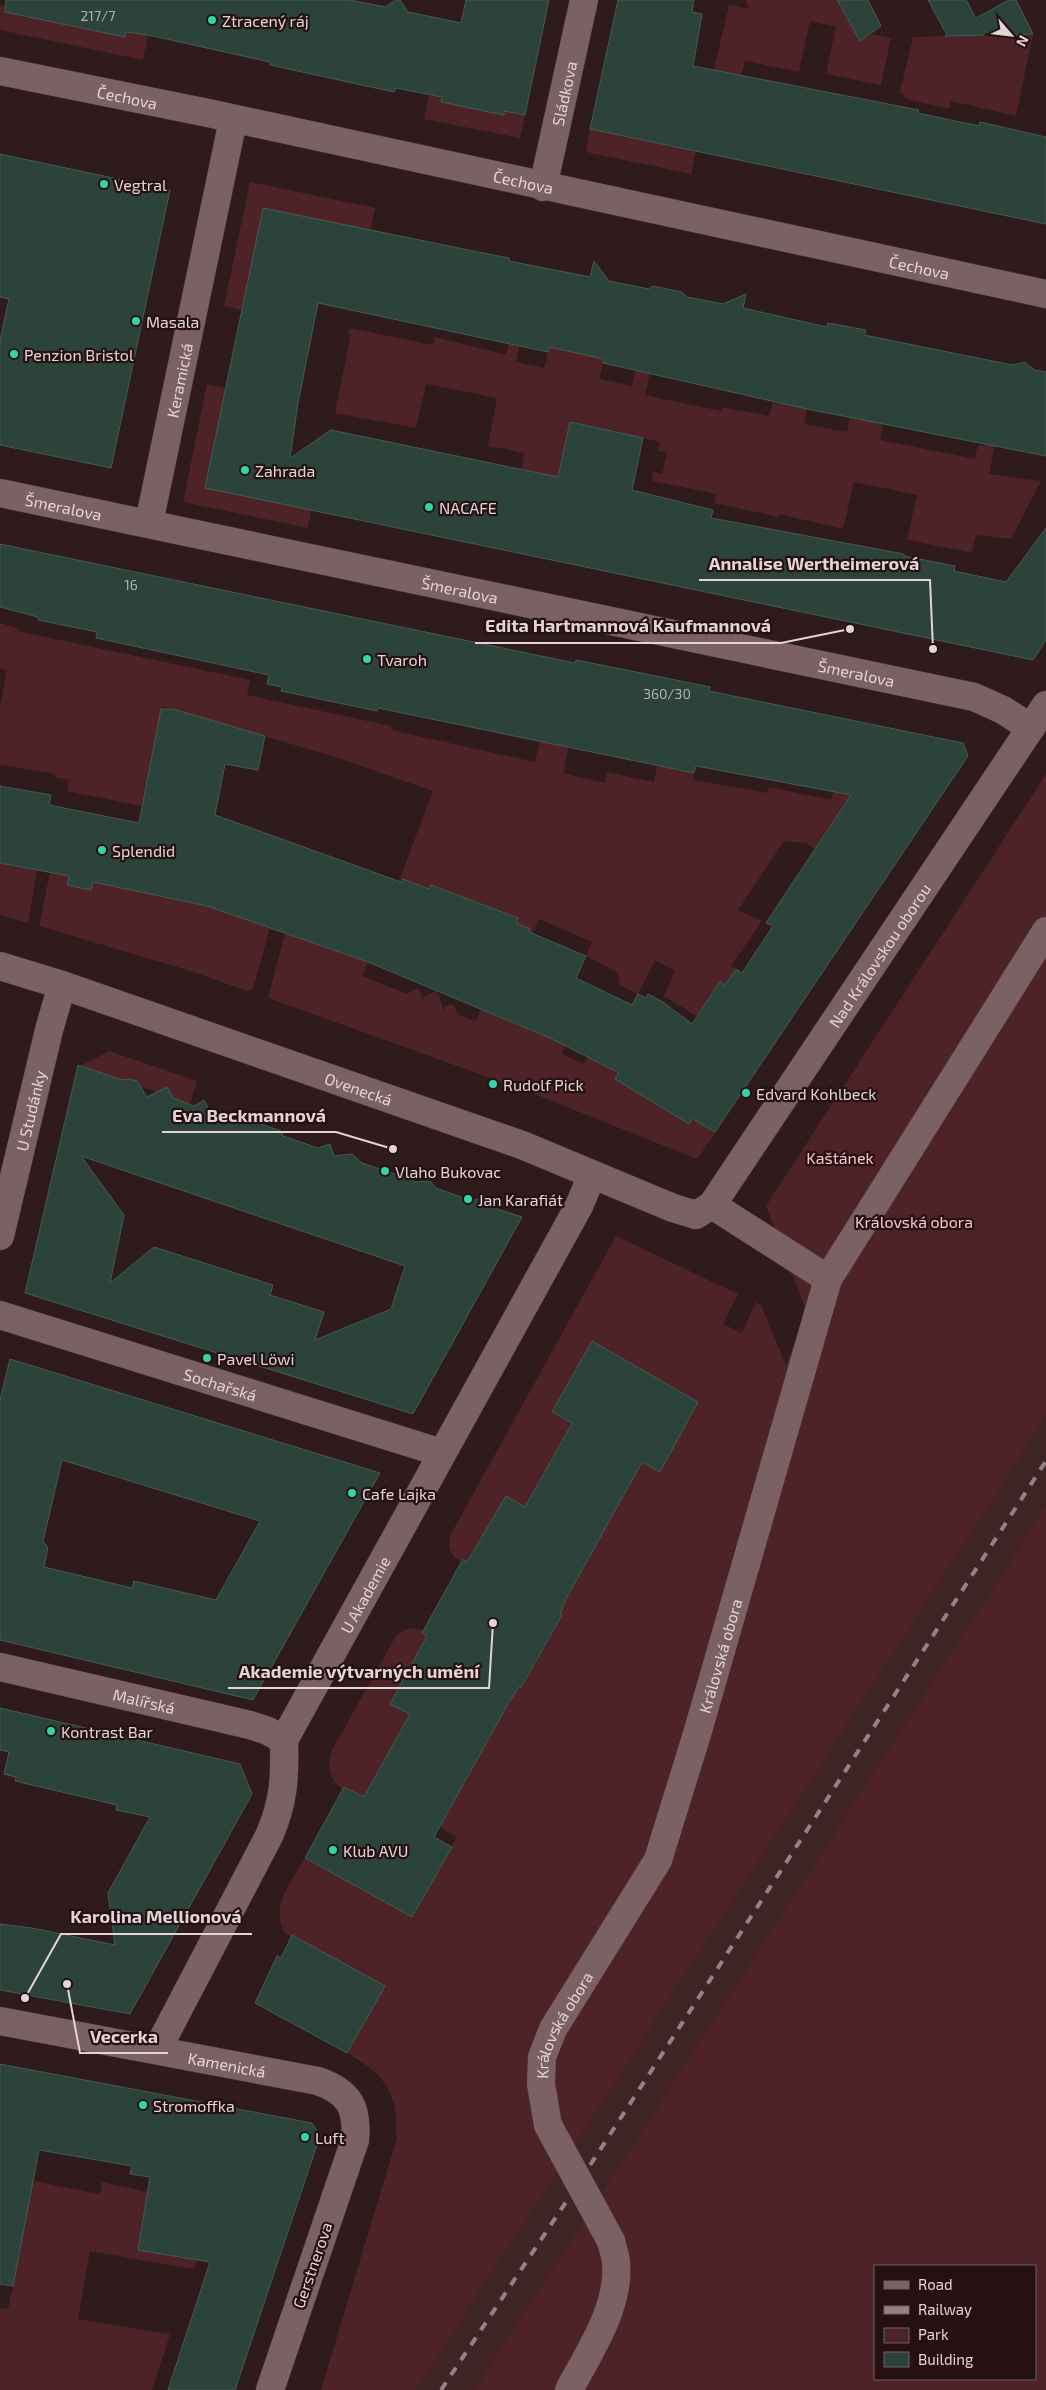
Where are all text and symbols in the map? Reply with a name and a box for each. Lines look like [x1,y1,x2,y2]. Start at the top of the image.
house number: 217/7 [80,7,116,24]
north arrow [986,10,1036,60]
place label: Ztracený ráj [222,11,309,31]
marker: Ztracený ráj [206,14,218,26]
text: N [1013,33,1033,50]
street label: Sládkova [547,59,580,127]
street label: Čechova [96,81,159,112]
street label: Čechova [492,165,555,197]
place label: Vegtral [114,175,167,194]
marker: Vegtral [98,178,110,190]
street label: Čechova [888,251,951,282]
place label: Masala [146,312,199,331]
marker: Masala [130,315,142,327]
street label: Keramická [162,341,196,419]
place label: Penzion Bristol [24,345,134,364]
marker: Penzion Bristol [8,348,20,360]
place label: Zahrada [255,461,315,480]
marker: Zahrada [239,464,251,476]
street label: Šmeralova [24,489,104,524]
place label: NACAFE [439,498,497,517]
marker: NACAFE [423,501,435,513]
callout: Annalise Wertheimerová [699,547,930,580]
text: Annalise Wertheimerová [709,552,919,574]
street label: Šmeralova [420,572,500,607]
house number: 16 [124,576,138,593]
callout: Edita Hartmannová Kaufmannová [475,610,781,643]
text: Edita Hartmannová Kaufmannová [485,614,771,636]
place label: Tvaroh [377,650,427,669]
marker: Tvaroh [361,653,373,665]
street label: Šmeralova [816,655,896,690]
house number: 360/30 [643,685,691,702]
place label: Splendid [112,841,175,860]
marker: Splendid [96,844,108,856]
street label: Nad Královskou oborou [824,879,934,1031]
street label: U Studánky [11,1068,49,1153]
street label: Ovenecká [322,1068,395,1109]
place label: Rudolf Pick [503,1075,584,1094]
marker: Rudolf Pick [487,1078,499,1090]
place label: Edvard Kohlbeck [756,1084,876,1103]
marker: Edvard Kohlbeck [740,1087,752,1099]
callout: Eva Beckmannová [162,1099,336,1132]
text: Eva Beckmannová [172,1104,326,1126]
park label: Kaštánek [806,1148,874,1167]
place label: Vlaho Bukovac [395,1162,501,1181]
marker: Vlaho Bukovac [379,1165,391,1177]
place label: Jan Karafiát [478,1190,563,1209]
marker: Jan Karafiát [462,1193,474,1205]
park label: Královská obora [855,1212,973,1231]
place label: Pavel Löwi [217,1349,294,1368]
marker: Pavel Löwi [201,1352,213,1364]
street label: Sochařská [182,1364,259,1404]
place label: Cafe Lajka [362,1484,436,1504]
marker: Cafe Lajka [346,1487,358,1499]
street label: U Akademie [336,1553,393,1636]
street label: Královská obora [694,1596,745,1715]
callout: Akademie výtvarných umění [228,1655,489,1688]
text: Akademie výtvarných umění [239,1660,480,1682]
street label: Malířská [111,1684,177,1717]
place label: Kontrast Bar [61,1722,153,1741]
marker: Kontrast Bar [45,1725,57,1737]
place label: Klub AVU [343,1841,408,1860]
marker: Klub AVU [327,1844,339,1856]
callout: Karolina Mellionová [61,1901,252,1934]
text: Karolina Mellionová [70,1905,242,1927]
street label: Královská obora [532,1968,596,2079]
callout: Vecerka [80,2020,168,2053]
text: Vecerka [90,2025,158,2047]
street label: Kamenická [186,2047,268,2080]
place label: Stromoffka [153,2096,235,2115]
marker: Stromoffka [137,2099,149,2111]
place label: Luft [315,2128,345,2147]
marker: Luft [299,2131,311,2143]
street label: Gerstnerova [288,2220,336,2310]
legend [874,2265,1036,2380]
text: Road [918,2275,953,2293]
text: Railway [918,2300,972,2318]
text: Park [918,2325,949,2343]
text: Building [918,2350,974,2368]

